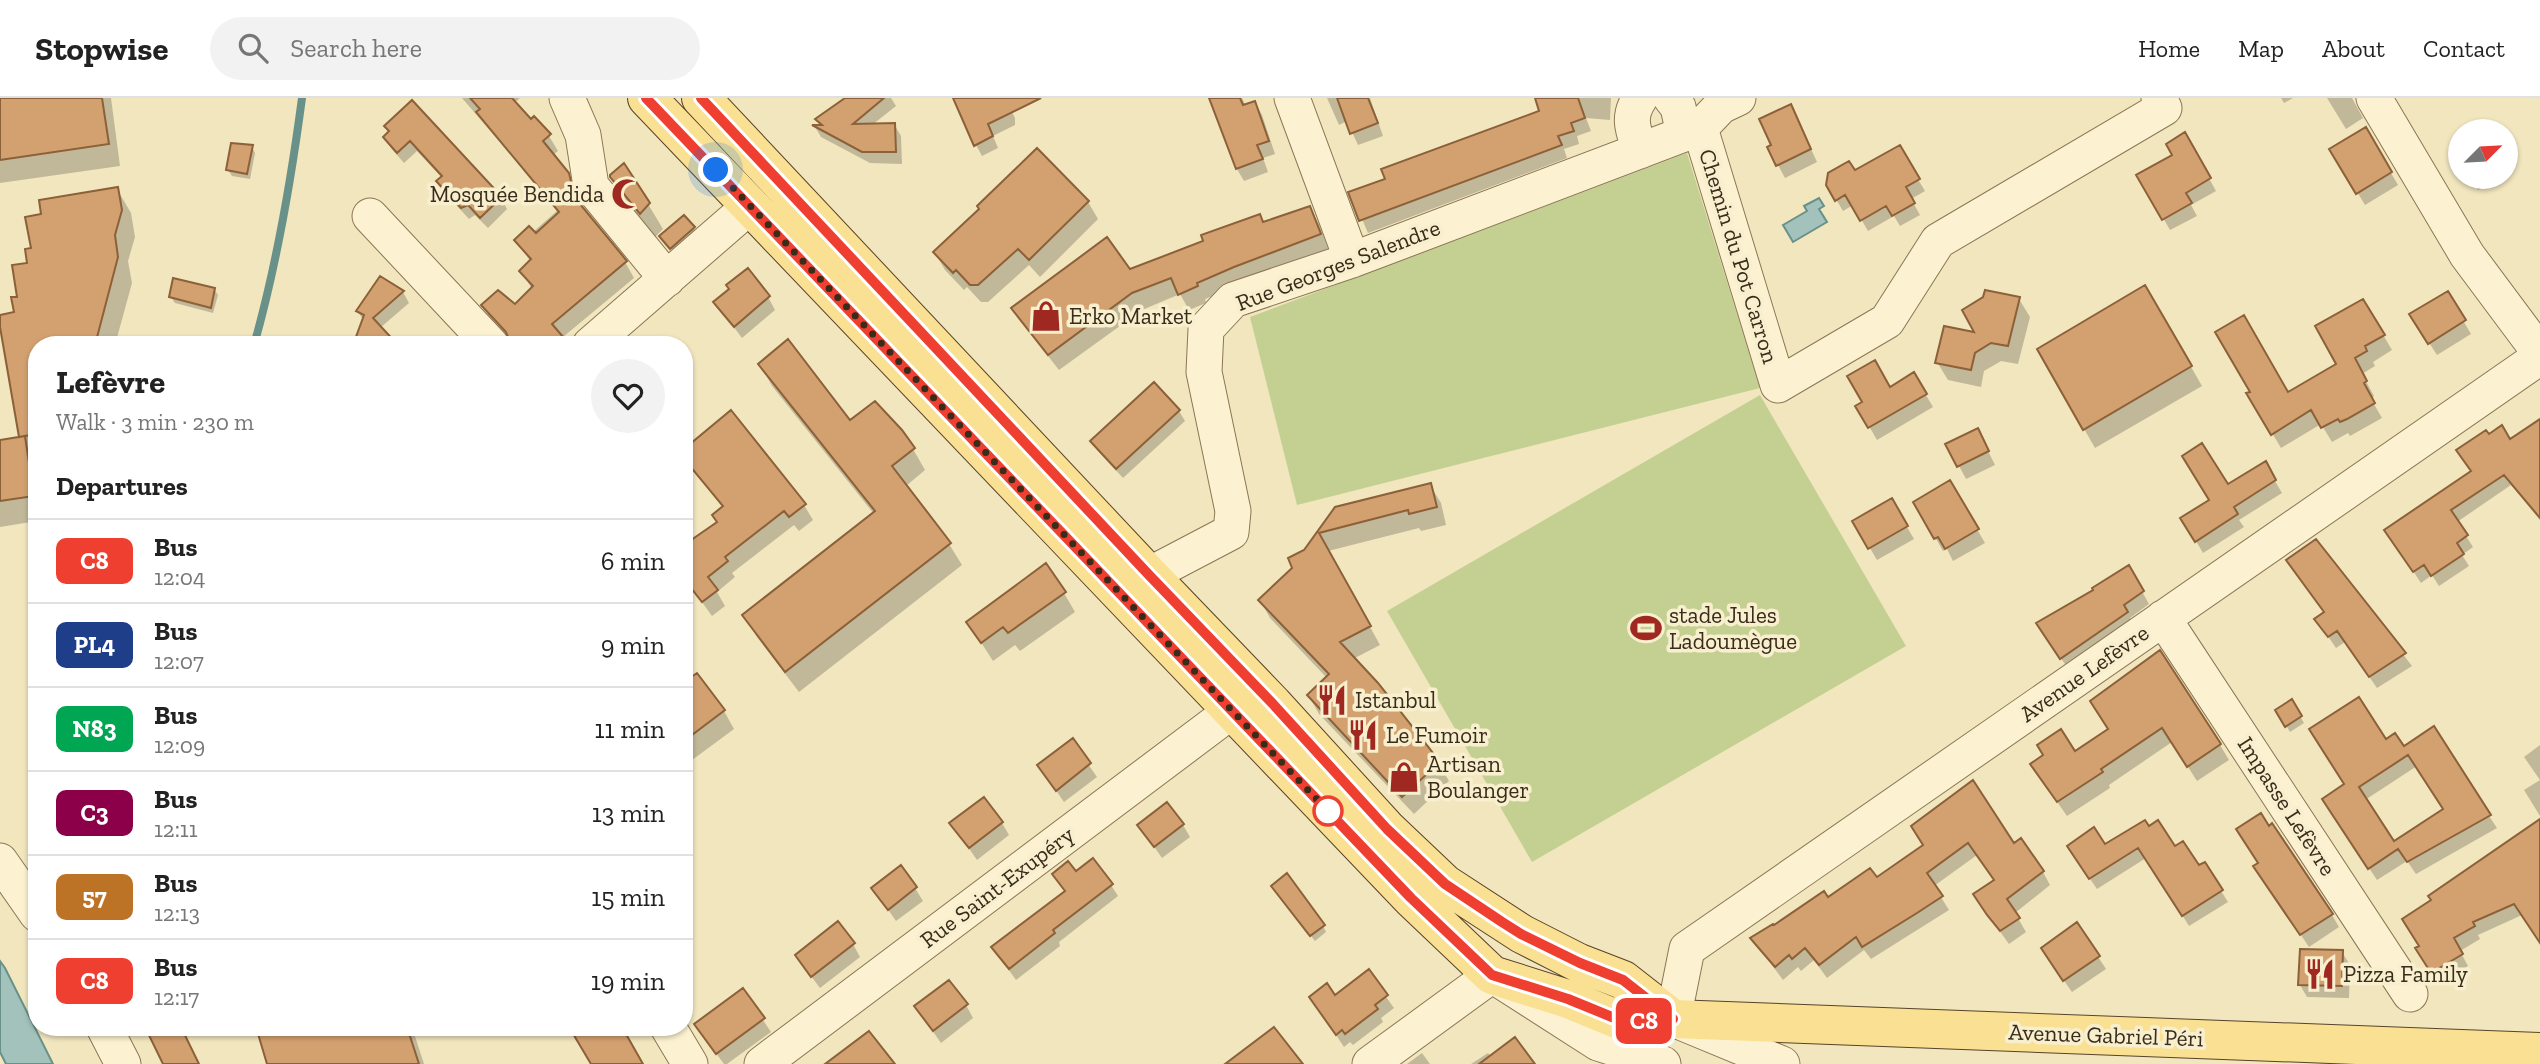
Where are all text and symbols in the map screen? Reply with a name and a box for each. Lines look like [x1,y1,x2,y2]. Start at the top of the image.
search box [210,17,700,80]
text: Stopwise [35,29,168,68]
icon: search [234,29,272,67]
text: Search here [290,32,422,64]
text: Home [2138,34,2200,63]
text: Map [2238,34,2284,63]
text: About [2322,34,2385,63]
text: Contact [2423,34,2505,63]
north arrow [2448,119,2518,189]
map controls [2448,119,2518,189]
street label: Chemin du Pot Carron [1693,146,1785,366]
your location [698,152,733,187]
mosque icon: Mosquée Bendida [610,177,644,211]
place label: Mosquée Bendida [430,180,604,208]
street label: Rue Georges Salendre [1232,213,1444,317]
shop icon: Erko Market [1029,299,1063,333]
place label: Erko Market [1069,302,1193,330]
button: heart [591,359,665,433]
text: Lefèvre [56,362,165,401]
text: Walk · 3 min · 230 m [56,408,254,436]
text: Departures [56,470,188,502]
text: Bus [154,531,197,563]
text: 6 min [601,545,665,577]
text: C8 [80,546,109,575]
text: 12:04 [154,563,206,591]
place label: stade Jules Ladoumègue [1669,601,1797,655]
sports icon: stade Jules Ladoumègue [1629,611,1663,645]
text: Bus [154,615,197,647]
street label: Avenue Lefèvre [2014,618,2154,728]
text: 9 min [601,629,665,661]
text: PL4 [74,630,115,659]
text: 12:07 [154,647,204,675]
restaurant icon: Istanbul [1315,683,1349,717]
place label: Istanbul [1355,686,1436,714]
text: Bus [154,699,197,731]
text: 11 min [594,713,665,745]
text: N83 [73,714,116,743]
restaurant icon: Le Fumoir [1346,718,1380,752]
place label: Le Fumoir [1386,721,1488,749]
text: 12:09 [154,731,205,759]
street label: Impasse Lefèvre [2232,731,2342,881]
place label: Artisan Boulanger [1427,750,1529,804]
shop icon: Artisan Boulanger [1387,760,1421,794]
text: Bus [154,783,197,815]
unlabelled marker [1313,796,1343,826]
text: 13 min [592,797,665,829]
text: C3 [80,798,109,827]
text: 12:11 [154,815,198,843]
street label: Rue Saint-Exupéry [915,820,1080,954]
text: Bus [154,867,197,899]
text: 15 min [591,881,665,913]
text: 57 [82,882,107,911]
text: 12:13 [154,899,200,927]
text: Bus [154,951,197,983]
restaurant icon: Pizza Family [2303,957,2337,991]
place label: Pizza Family [2343,960,2468,988]
text: 19 min [591,965,665,997]
text: C8 [80,966,109,995]
text: 12:17 [154,983,199,1011]
line badge: C8 [1612,998,1676,1044]
text: C8 [1630,1006,1658,1035]
street label: Avenue Gabriel Péri [2008,1018,2204,1052]

